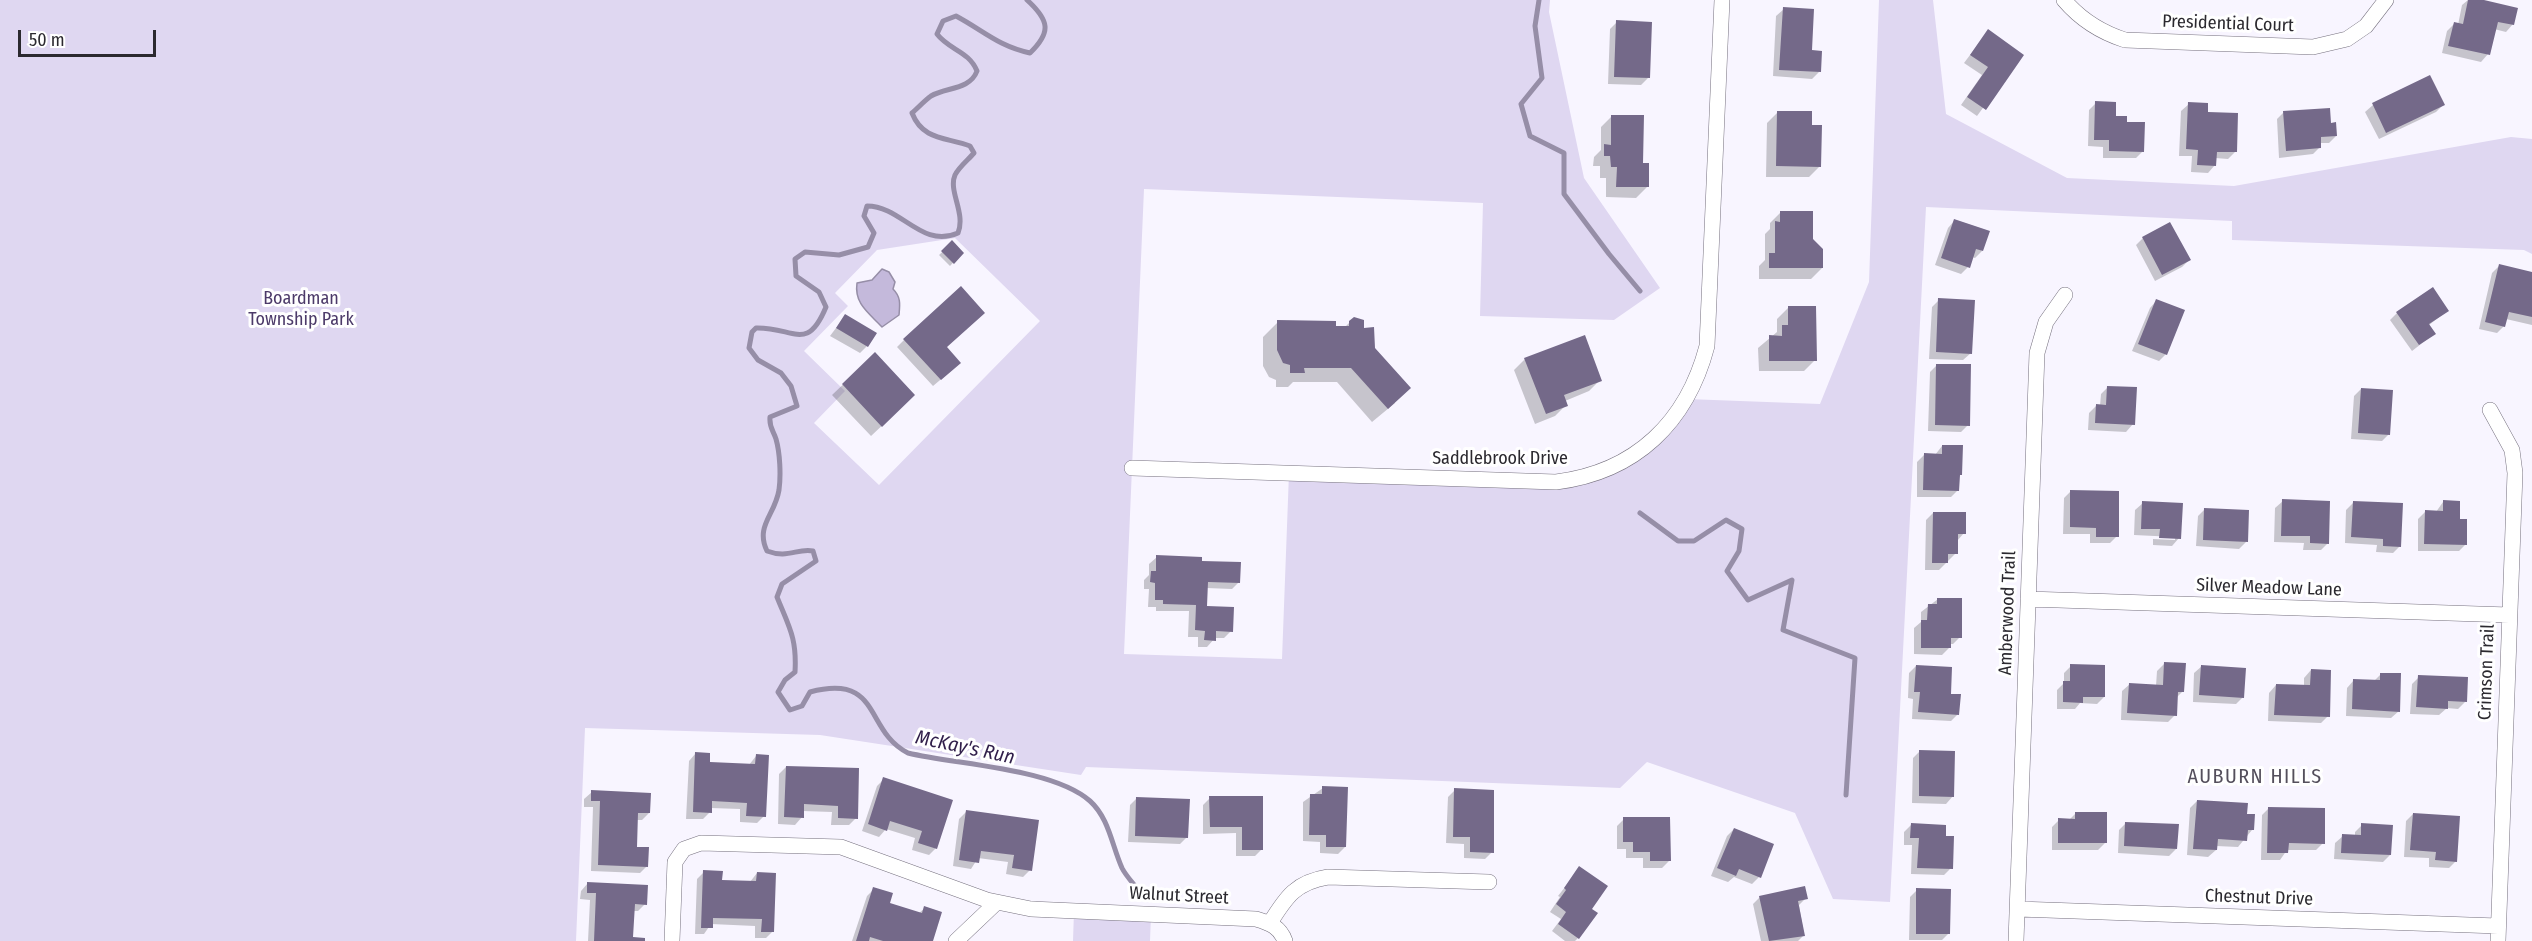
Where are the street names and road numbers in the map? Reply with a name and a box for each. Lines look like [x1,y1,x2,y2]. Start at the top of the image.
street label: Presidential Court [2162,11,2294,37]
street label: Saddlebrook Drive [1432,448,1568,470]
street label: Amberwood Trail [1995,551,2021,675]
street label: Silver Meadow Lane [2196,575,2342,601]
street label: Crimson Trail [2475,624,2499,720]
street label: Walnut Street [1129,883,1229,909]
street label: Chestnut Drive [2205,885,2313,911]

